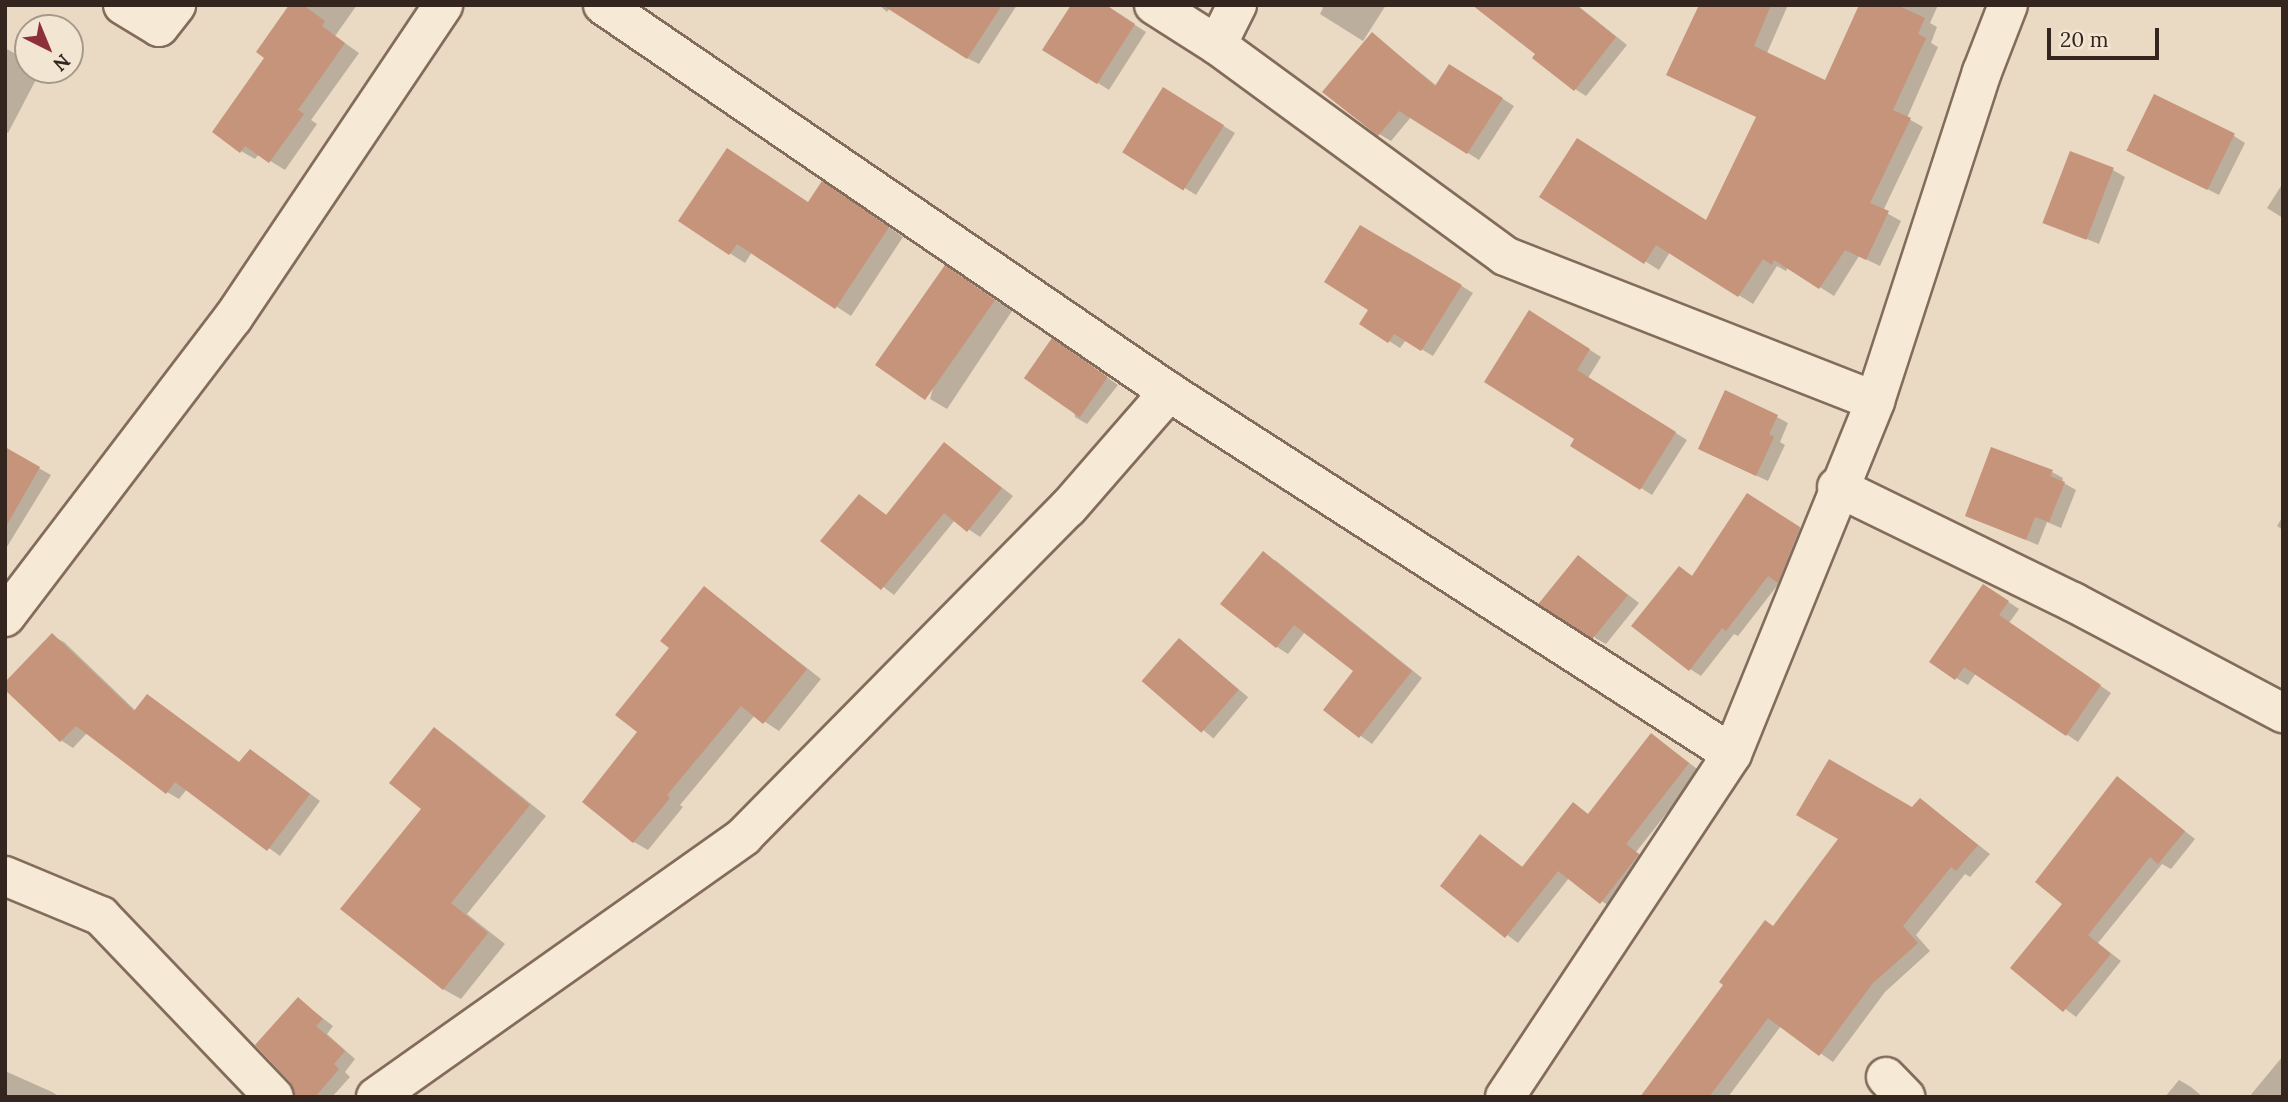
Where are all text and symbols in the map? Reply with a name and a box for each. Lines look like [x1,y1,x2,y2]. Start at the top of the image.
north arrow [14,14,84,84]
scale bar [2050,14,2162,58]
text: 20 m [2060,26,2109,53]
text: N [48,49,76,77]

